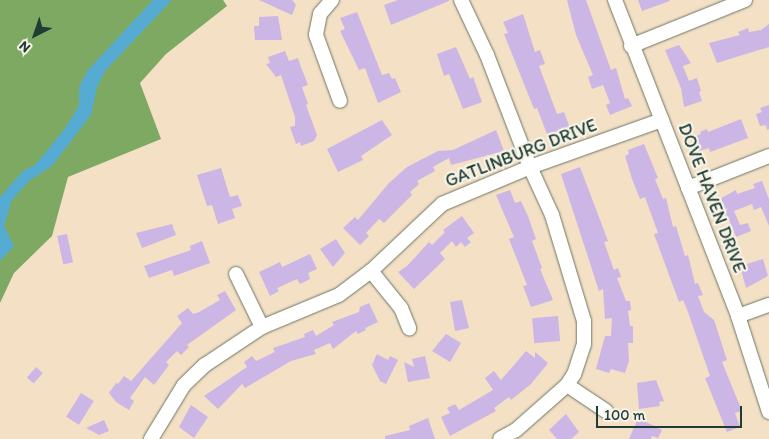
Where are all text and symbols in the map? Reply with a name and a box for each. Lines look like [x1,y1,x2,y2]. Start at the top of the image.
north arrow [10,10,60,60]
text: N [16,37,34,56]
street label: GATLINBURG DRIVE [442,114,600,192]
street label: DOVE HAVEN DRIVE [673,119,751,277]
scale bar [599,396,745,428]
text: 100 m [604,406,645,424]

